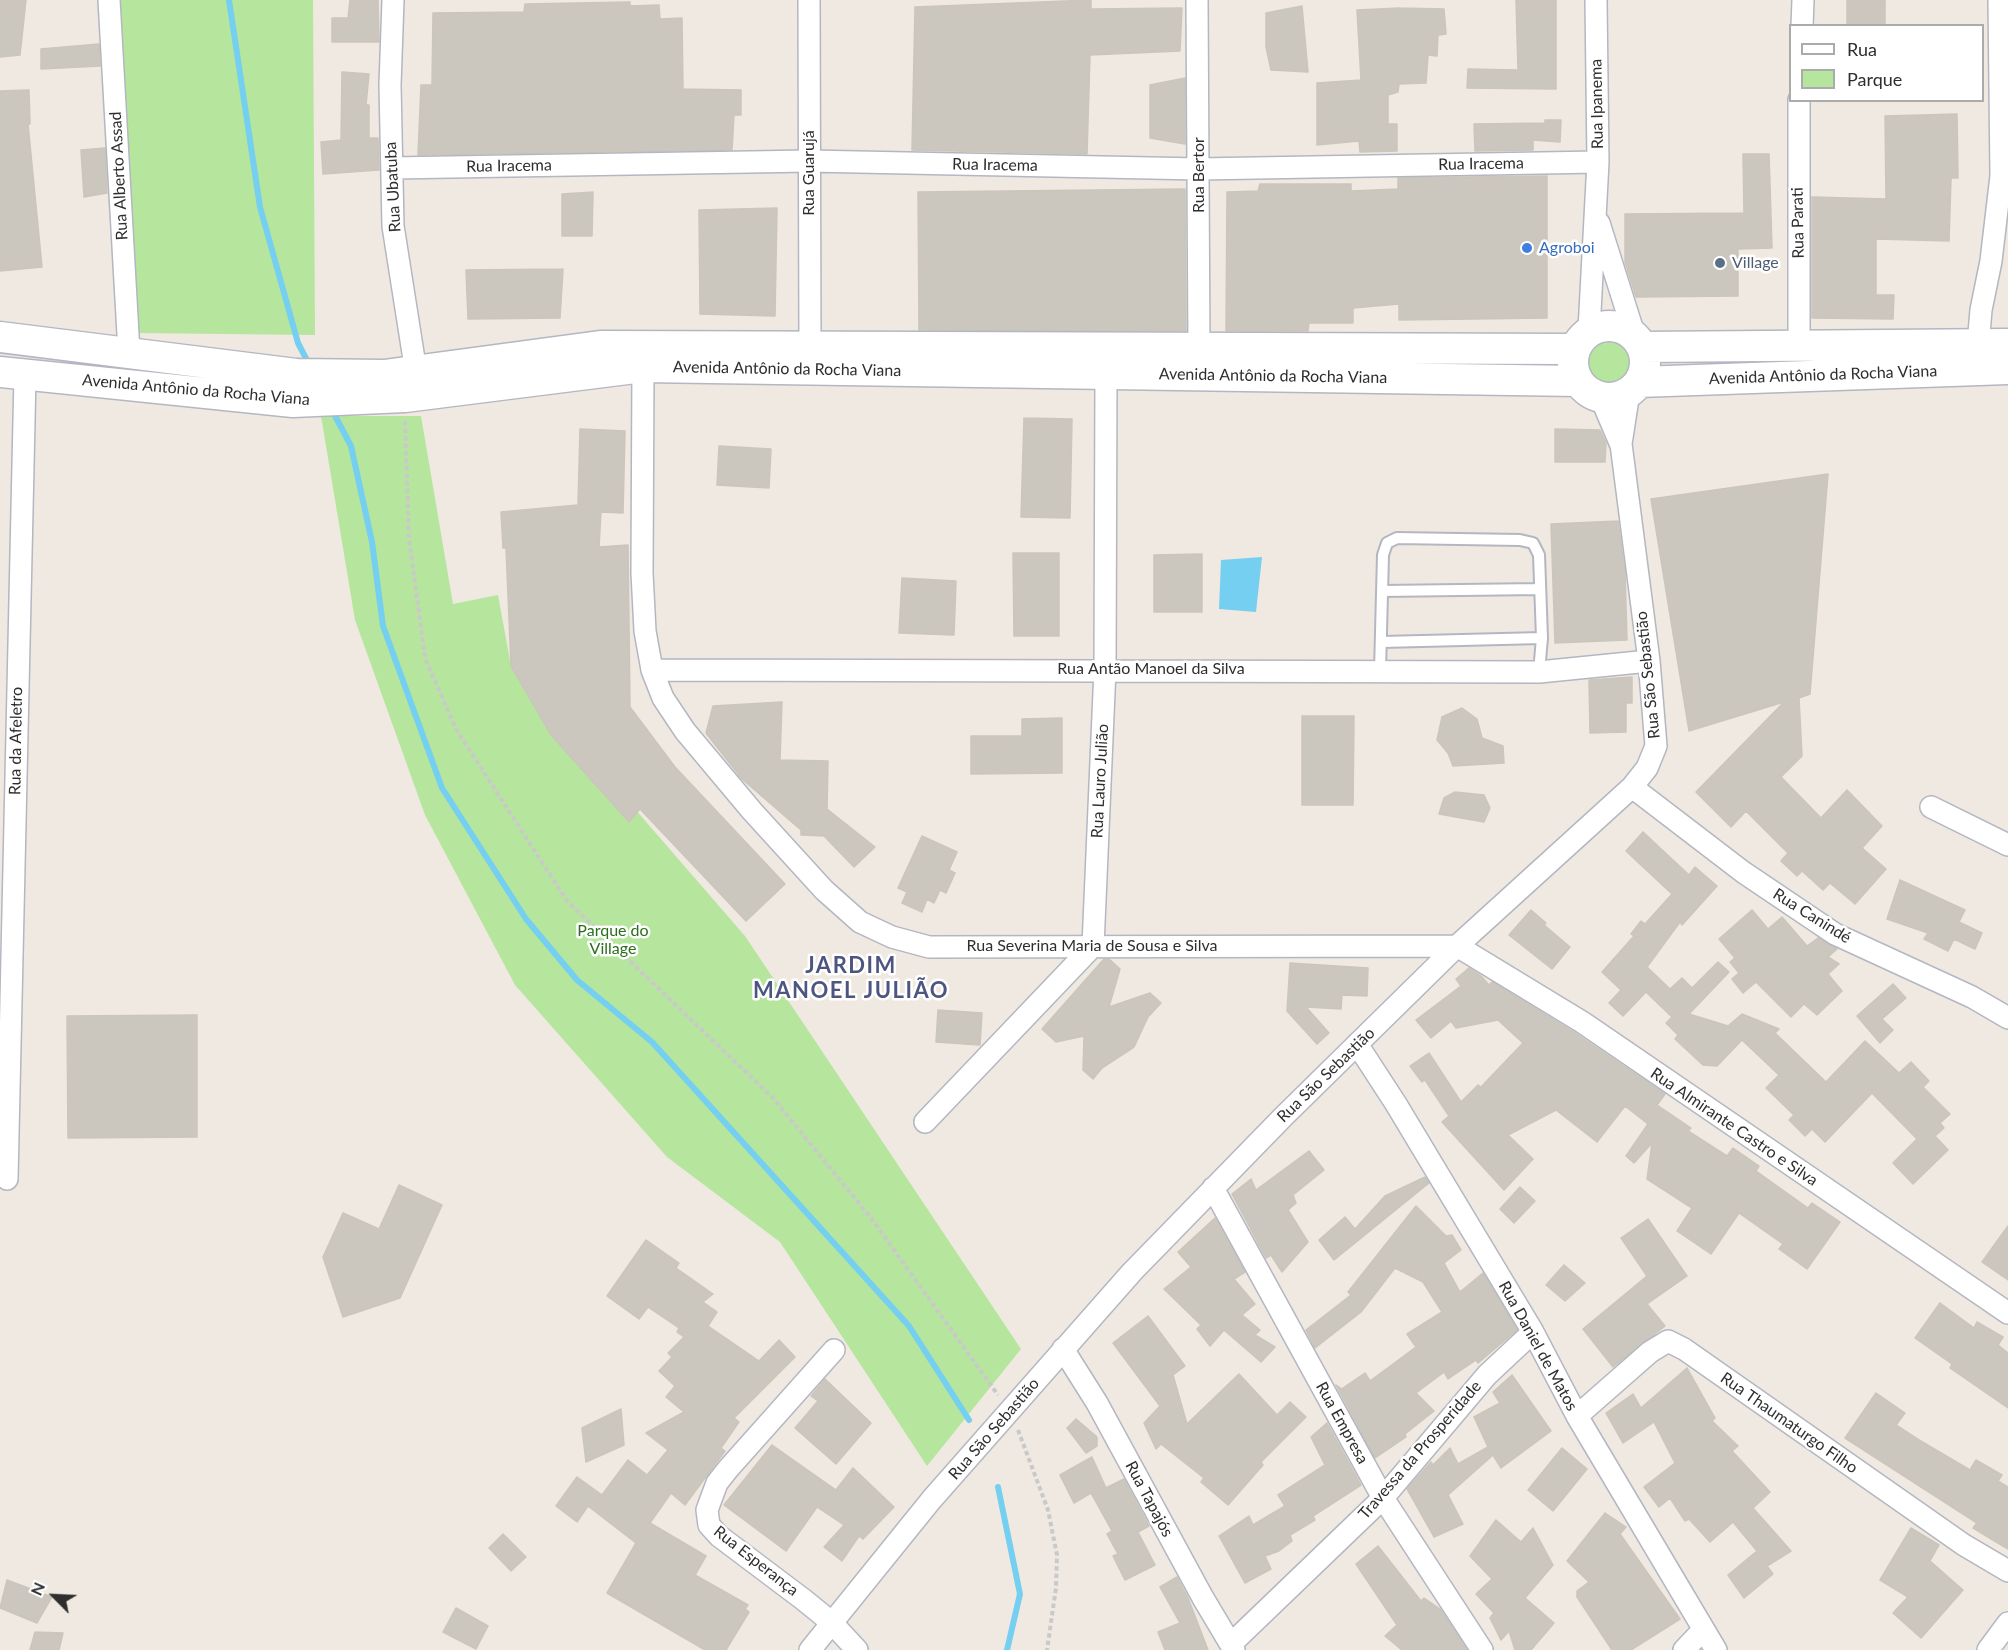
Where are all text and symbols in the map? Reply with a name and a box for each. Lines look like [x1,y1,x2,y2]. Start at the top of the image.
legend [1789,24,1984,102]
text: Rua [1847,38,1877,60]
street label: Rua Ipanema [1587,59,1607,149]
text: Parque [1847,68,1902,90]
street label: Rua Alberto Assad [106,111,132,241]
street label: Rua Guarujá [799,130,819,216]
street label: Rua Bertor [1189,137,1209,213]
street label: Rua Ubatuba [381,141,405,233]
street label: Rua Iracema [1438,154,1524,174]
street label: Rua Iracema [952,155,1038,175]
street label: Rua Iracema [466,156,552,176]
street label: Rua Parati [1788,187,1808,259]
place label: Agroboi [1539,238,1595,258]
marker: Agroboi [1520,241,1534,255]
place label: Village [1732,253,1779,273]
marker: Village [1713,256,1727,270]
street label: Avenida Antônio da Rocha Viana [673,357,901,381]
street label: Avenida Antônio da Rocha Viana [1708,361,1938,389]
street label: Avenida Antônio da Rocha Viana [1159,364,1387,388]
street label: Avenida Antônio da Rocha Viana [81,370,311,410]
street label: Rua São Sebastião [1632,610,1664,740]
street label: Rua Antão Manoel da Silva [1057,659,1245,679]
street label: Rua da Afeletro [5,687,27,795]
street label: Rua Lauro Julião [1087,723,1113,839]
street label: Rua Canindé [1769,884,1855,948]
park label: Parque do Village [577,921,649,959]
street label: Rua Severina Maria de Sousa e Silva [967,936,1217,956]
district label: JARDIM MANOEL JULIÃO [753,953,949,1004]
street label: Rua São Sebastião [1273,1024,1379,1126]
street label: Rua Almirante Castro e Silva [1647,1064,1821,1190]
street label: Rua Daniel de Matos [1494,1278,1582,1414]
street label: Rua Thaumaturgo Filho [1717,1368,1861,1478]
street label: Rua São Sebastião [945,1374,1043,1484]
street label: Travessa da Prosperidade [1355,1377,1485,1523]
street label: Rua Empresa [1312,1379,1372,1467]
street label: Rua Tapajós [1121,1458,1177,1540]
street label: Rua Esperança [710,1522,802,1600]
north arrow [24,1566,84,1626]
text: N [26,1579,48,1598]

